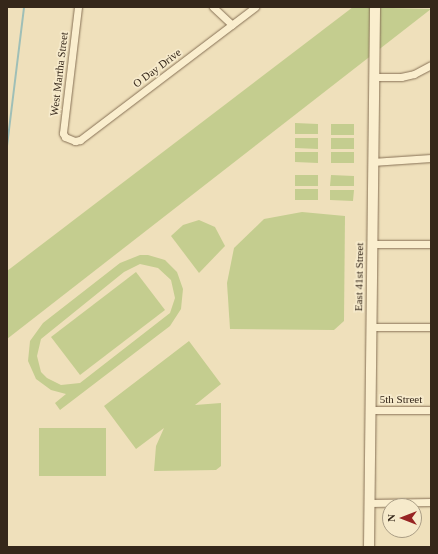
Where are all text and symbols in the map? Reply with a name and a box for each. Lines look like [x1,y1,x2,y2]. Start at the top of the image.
street label: West Martha Street [47,31,71,117]
street label: O Day Drive [130,46,184,90]
street label: East 41st Street [352,243,366,311]
street label: 5th Street [380,392,422,406]
north arrow [382,498,422,538]
text: N [385,514,397,522]

